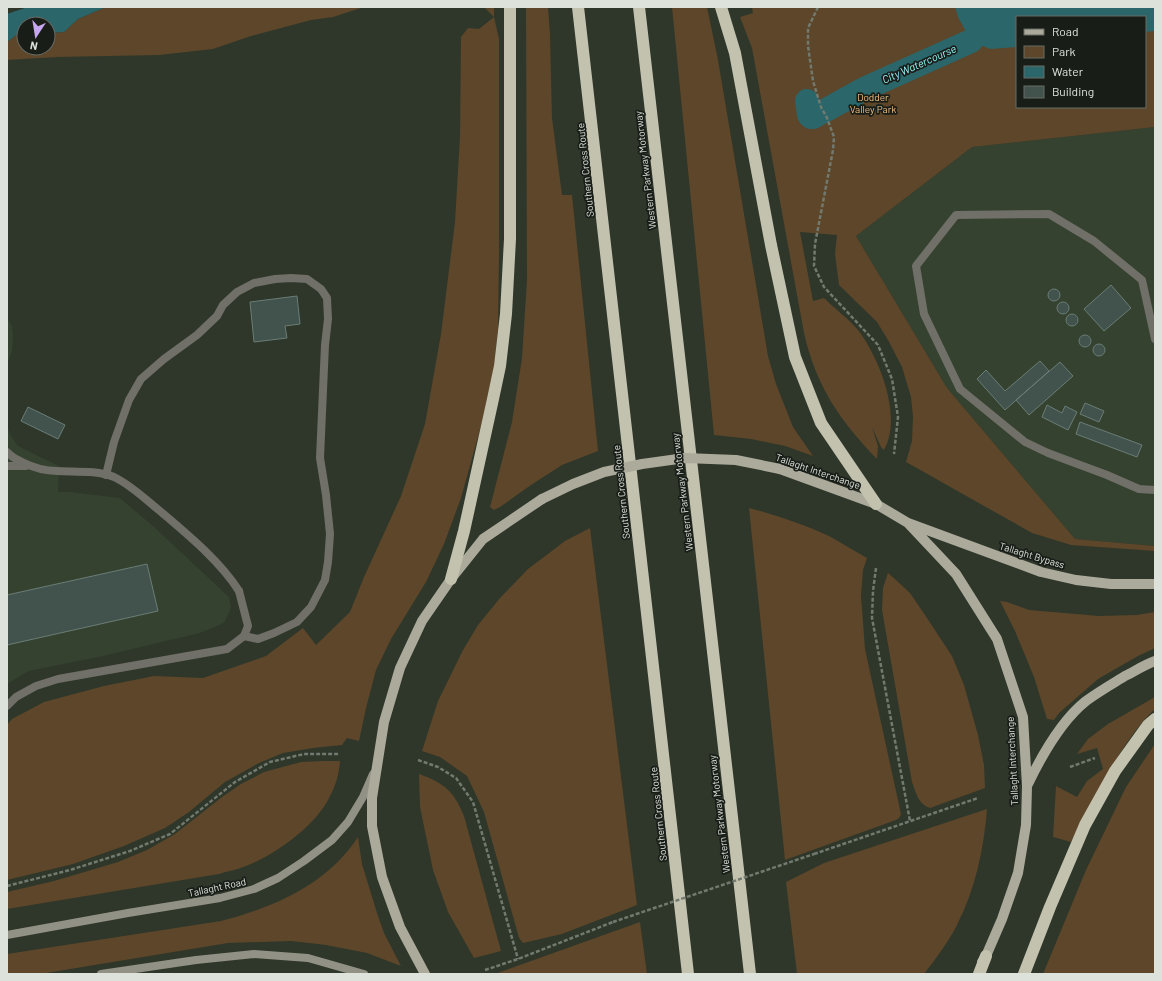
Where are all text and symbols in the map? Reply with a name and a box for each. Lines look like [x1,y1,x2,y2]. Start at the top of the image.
north arrow [16,16,56,56]
legend [1016,16,1146,108]
text: Road [1052,24,1079,38]
text: N [29,39,39,53]
water label: City Watercourse [880,41,958,86]
text: Park [1052,44,1076,58]
text: Water [1052,64,1084,78]
text: Building [1052,84,1094,98]
park label: Dodder Valley Park [850,91,896,115]
street label: Western Parkway Motorway [632,110,658,230]
street label: Southern Cross Route [574,122,596,218]
street label: Western Parkway Motorway [669,432,695,552]
street label: Southern Cross Route [610,444,632,540]
street label: Tallaght Interchange [774,451,862,491]
street label: Tallaght Bypass [998,539,1066,571]
street label: Tallaght Interchange [1004,716,1020,806]
street label: Western Parkway Motorway [706,754,732,874]
street label: Southern Cross Route [647,766,669,862]
street label: Tallaght Road [187,875,247,899]

